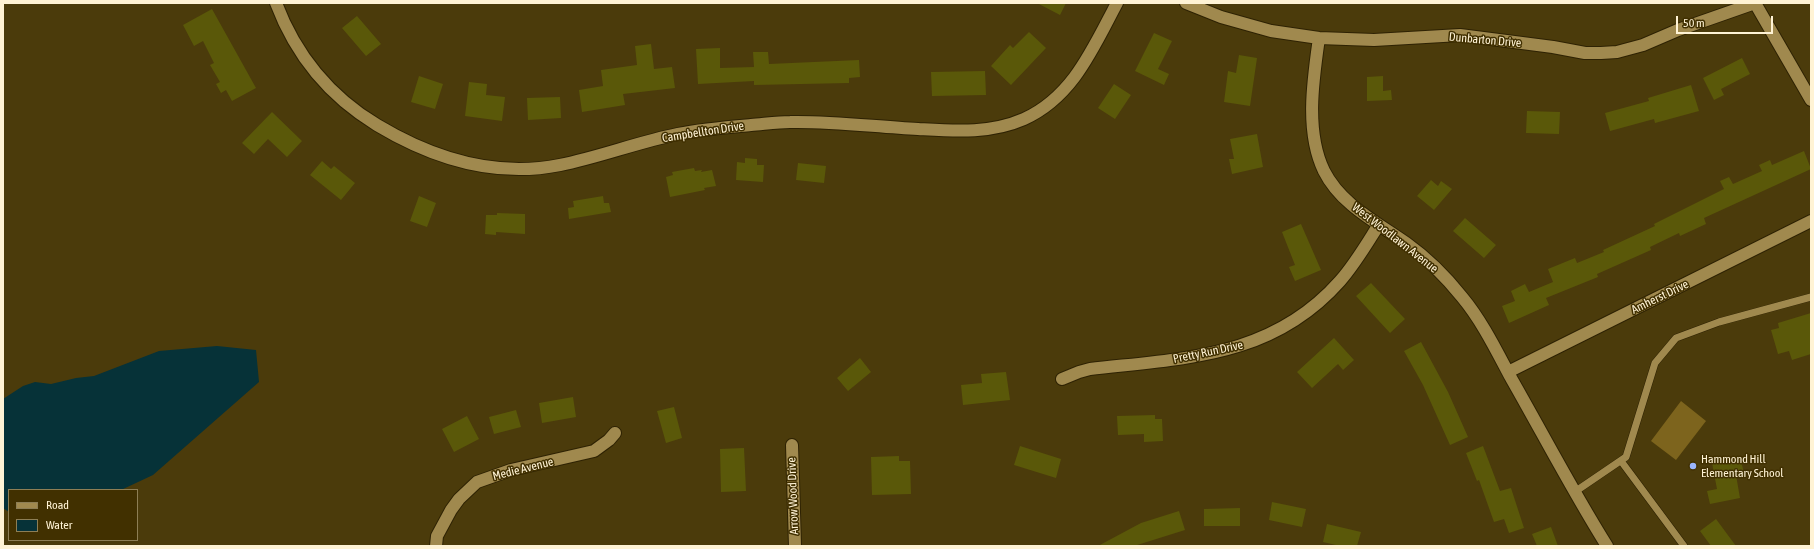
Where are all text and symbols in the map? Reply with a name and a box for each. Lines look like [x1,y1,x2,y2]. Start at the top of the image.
scale bar [1678,8,1775,34]
text: 50 m [1683,16,1705,30]
street label: Dunbarton Drive [1448,30,1522,50]
street label: Campbellton Drive [661,118,745,146]
street label: West Woodlawn Avenue [1349,200,1441,276]
street label: Amherst Drive [1629,277,1691,317]
street label: Pretty Run Drive [1172,338,1244,366]
place label: Hammond Hill Elementary School [1701,452,1783,480]
street label: Medie Avenue [491,454,555,484]
street label: Arrow Wood Drive [784,457,802,535]
marker: Hammond Hill Elementary School [1688,461,1698,471]
legend [8,489,138,541]
text: Road [46,498,69,512]
text: Water [46,518,72,532]

